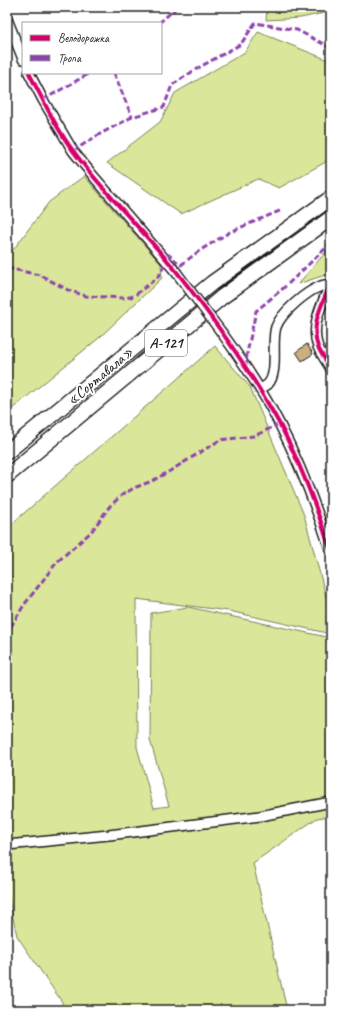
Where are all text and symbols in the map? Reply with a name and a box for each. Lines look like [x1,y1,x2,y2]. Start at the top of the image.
legend [22,22,162,74]
text: Велодорожка [58,30,110,46]
text: Тропа [58,50,82,66]
road number: А-121 [145,330,187,356]
street label: «Сортавала» [63,342,137,410]

